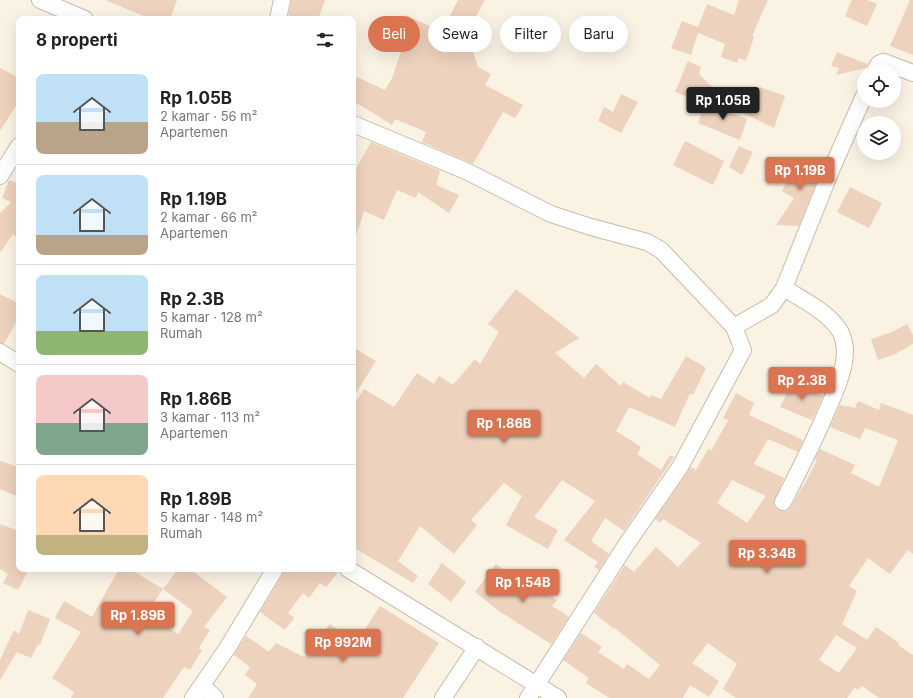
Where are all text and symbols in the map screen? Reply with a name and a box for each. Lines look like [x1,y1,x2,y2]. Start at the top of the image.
chip: Beli [368,16,420,52]
chip: Sewa [428,16,492,52]
chip: Filter [500,16,561,52]
chip: Baru [569,16,628,52]
icon: filters [314,29,336,51]
text: 8 properti [36,30,118,50]
map controls [857,64,901,160]
button: locate [857,64,901,108]
pin: Rp 1.05B [682,87,764,121]
text: Rp 1.05B [160,88,232,108]
icon: home [68,90,116,138]
text: Rp 1.05B [695,92,751,108]
text: 2 kamar · 56 m² [160,108,257,124]
button: layers [857,116,901,160]
text: Apartemen [160,124,228,140]
pin: Rp 1.19B [759,157,841,191]
text: Rp 1.19B [774,162,826,178]
text: Rp 1.19B [160,189,227,209]
icon: home [68,191,116,239]
text: 2 kamar · 66 m² [160,209,258,225]
text: Apartemen [160,225,228,241]
text: Rp 2.3B [160,289,224,309]
icon: home [68,291,116,339]
text: 5 kamar · 128 m² [160,309,263,325]
text: Rumah [160,325,202,341]
pin: Rp 2.3B [765,367,839,401]
text: Rp 2.3B [777,372,827,388]
text: Rp 1.86B [160,389,232,409]
icon: home [68,391,116,439]
text: 3 kamar · 113 m² [160,409,260,425]
pin: Rp 1.86B [463,410,545,444]
text: Rp 1.86B [477,415,531,431]
text: Apartemen [160,425,228,441]
text: Rp 1.89B [160,489,232,509]
icon: home [68,491,116,539]
text: 5 kamar · 148 m² [160,509,263,525]
text: Rumah [160,525,202,541]
pin: Rp 3.34B [726,540,808,574]
text: Rp 3.34B [738,545,796,561]
pin: Rp 1.54B [482,569,564,603]
text: Rp 1.54B [495,574,551,590]
pin: Rp 1.89B [97,602,179,636]
text: Rp 1.89B [111,607,165,623]
pin: Rp 992M [306,629,380,663]
text: Rp 992M [315,634,372,650]

